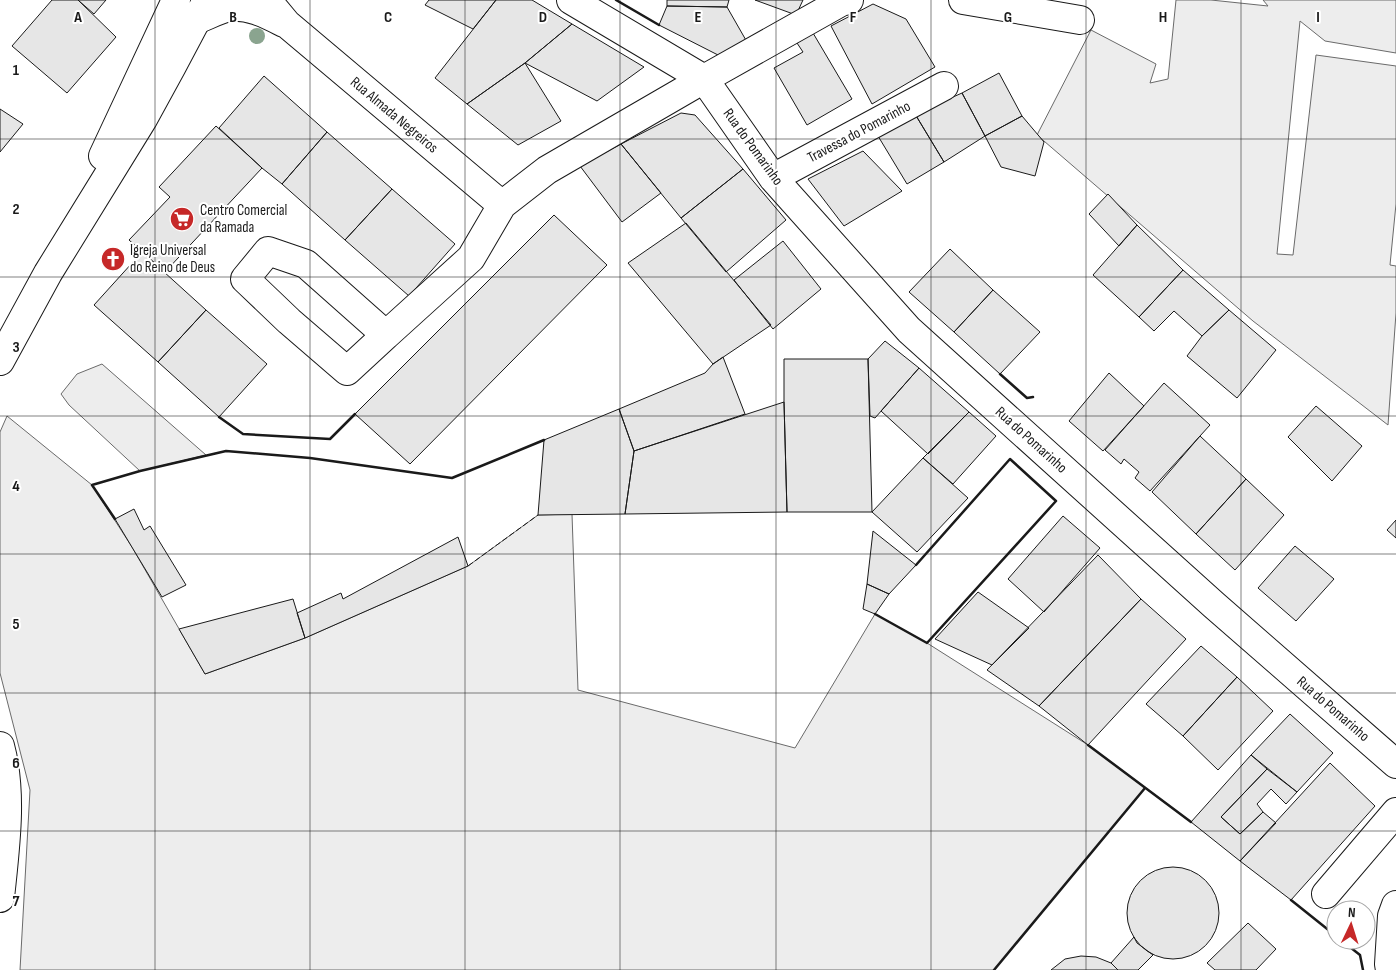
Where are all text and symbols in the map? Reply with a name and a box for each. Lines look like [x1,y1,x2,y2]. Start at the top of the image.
text: A [73,8,82,27]
text: B [229,8,237,27]
text: C [384,8,392,27]
text: D [539,8,547,27]
text: E [695,8,702,27]
text: F [850,8,857,27]
text: G [1004,8,1012,27]
text: H [1159,8,1167,27]
text: I [1316,8,1320,27]
text: 1 [13,61,20,80]
street label: Rua Almada Negreiros [346,73,442,157]
street label: Travessa do Pomarinho [804,97,914,167]
street label: Rua do Pomarinho [719,105,787,189]
text: 2 [12,200,20,219]
place label: Centro Comercial da Ramada [200,201,287,237]
supermarket icon: Centro Comercial da Ramada [169,206,195,232]
place label: Igreja Universal do Reino de Deus [130,241,215,277]
church icon: Igreja Universal do Reino de Deus [100,246,126,272]
text: 3 [12,338,20,357]
street label: Rua do Pomarinho [991,403,1071,477]
text: 4 [12,477,20,496]
text: 5 [12,615,20,634]
street label: Rua do Pomarinho [1293,672,1373,746]
text: 6 [12,754,20,773]
text: 7 [13,892,20,911]
north arrow [1326,900,1376,950]
text: N [1348,904,1356,921]

